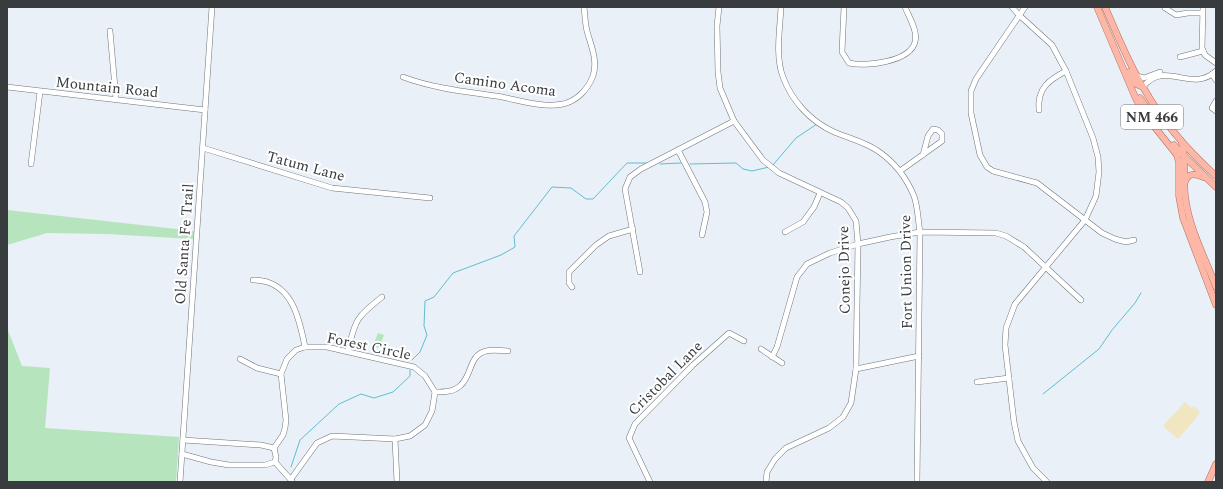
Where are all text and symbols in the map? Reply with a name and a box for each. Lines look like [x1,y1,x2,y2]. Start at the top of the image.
street label: Camino Acoma [452,66,558,103]
street label: Mountain Road [54,71,159,104]
road number: NM 466 [1121,105,1183,129]
street label: Tatum Lane [264,145,347,188]
street label: Old Santa Fe Trail [169,183,200,305]
street label: Fort Union Drive [894,215,919,329]
street label: Conejo Drive [832,226,857,314]
street label: Forest Circle [325,326,413,367]
street label: Cristobal Lane [623,336,708,421]

